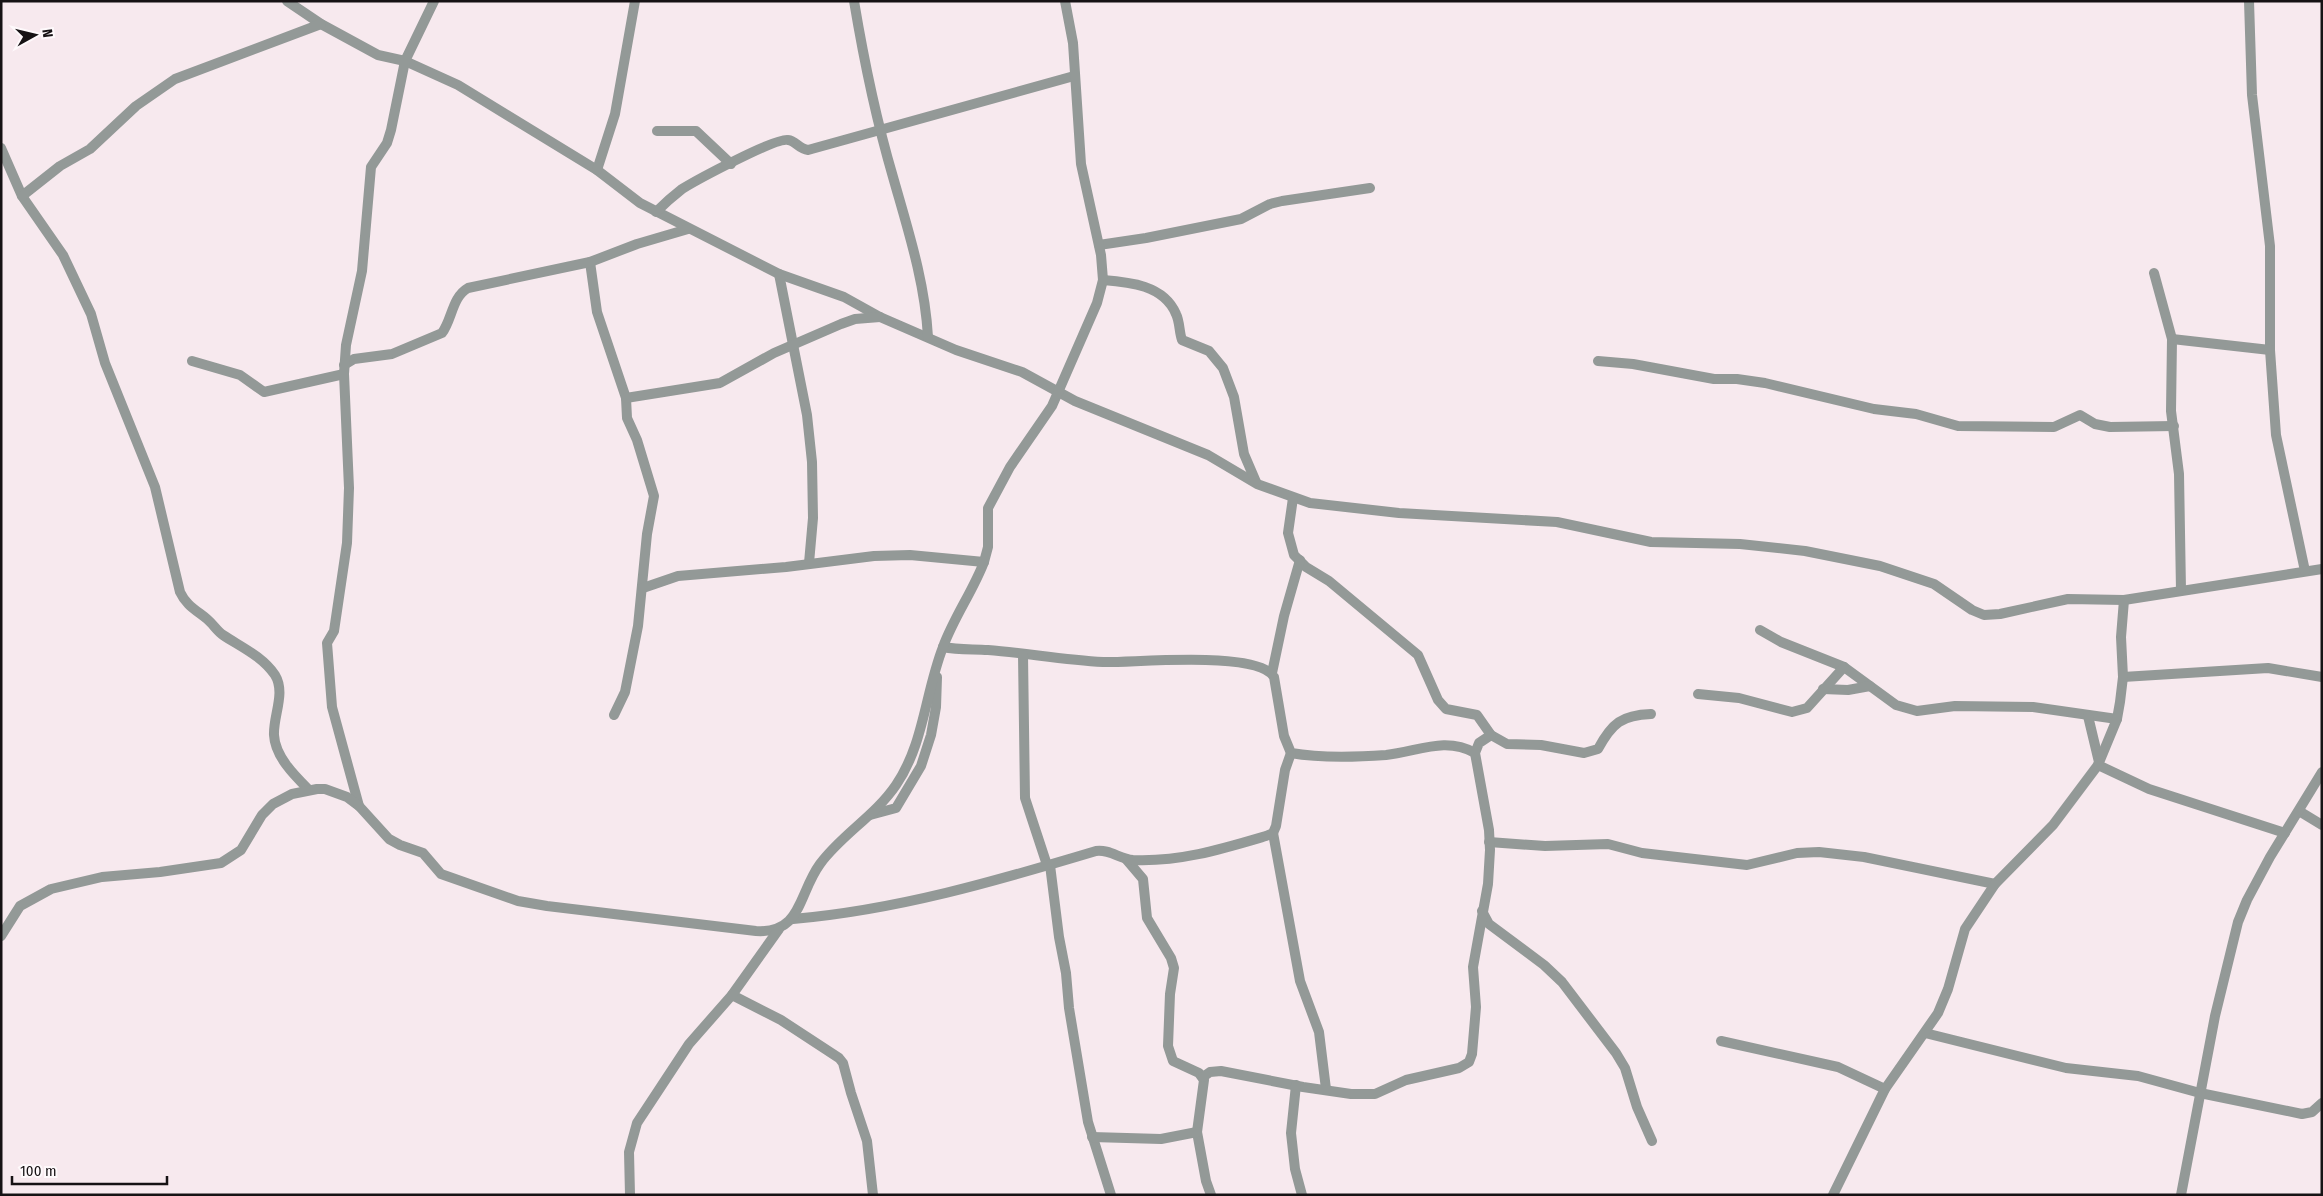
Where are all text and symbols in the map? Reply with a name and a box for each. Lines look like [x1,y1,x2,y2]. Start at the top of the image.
north arrow [10,10,60,60]
text: N [38,28,56,39]
scale bar [12,1154,168,1186]
text: 100 m [20,1162,57,1180]

